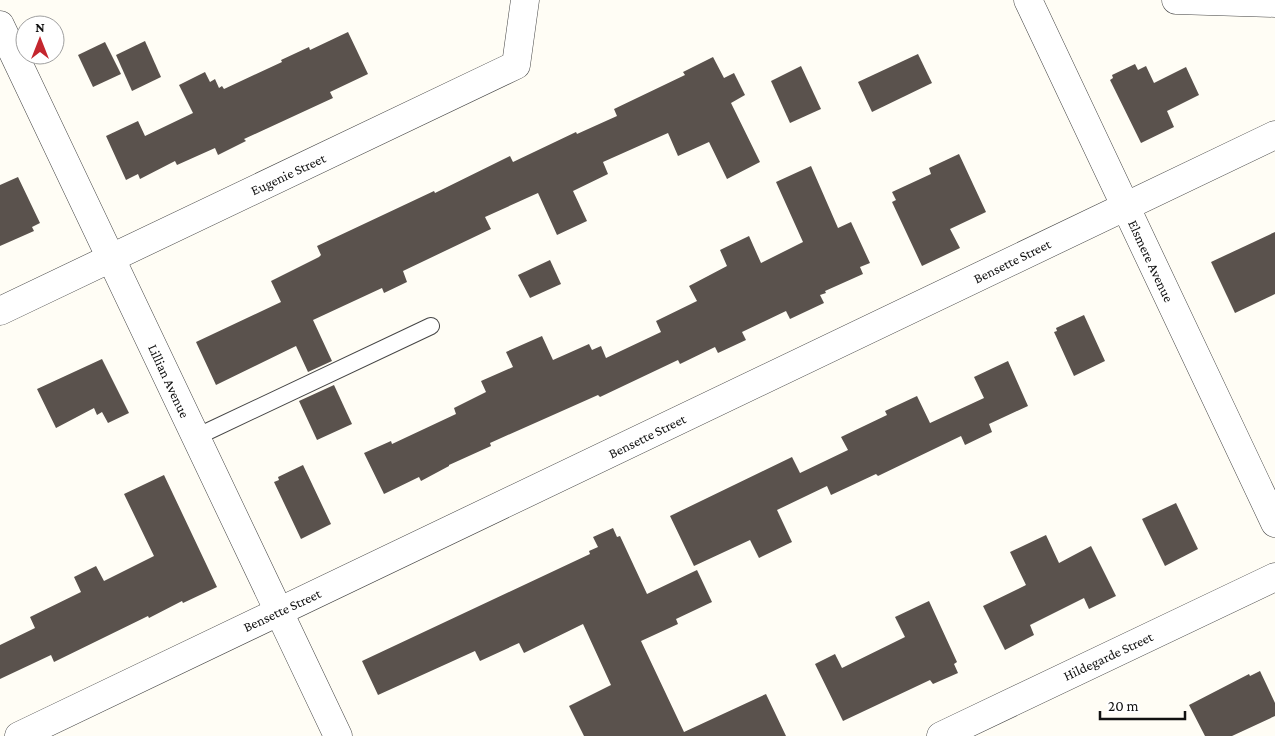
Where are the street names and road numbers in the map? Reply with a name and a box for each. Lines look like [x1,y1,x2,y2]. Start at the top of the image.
street label: Eugenie Street [248,150,328,198]
street label: Elsmere Avenue [1125,217,1177,305]
street label: Bensette Street [971,235,1053,287]
street label: Lillian Avenue [145,342,193,420]
street label: Bensette Street [606,410,688,462]
street label: Bensette Street [241,585,324,635]
street label: Hildegarde Street [1061,628,1156,684]

